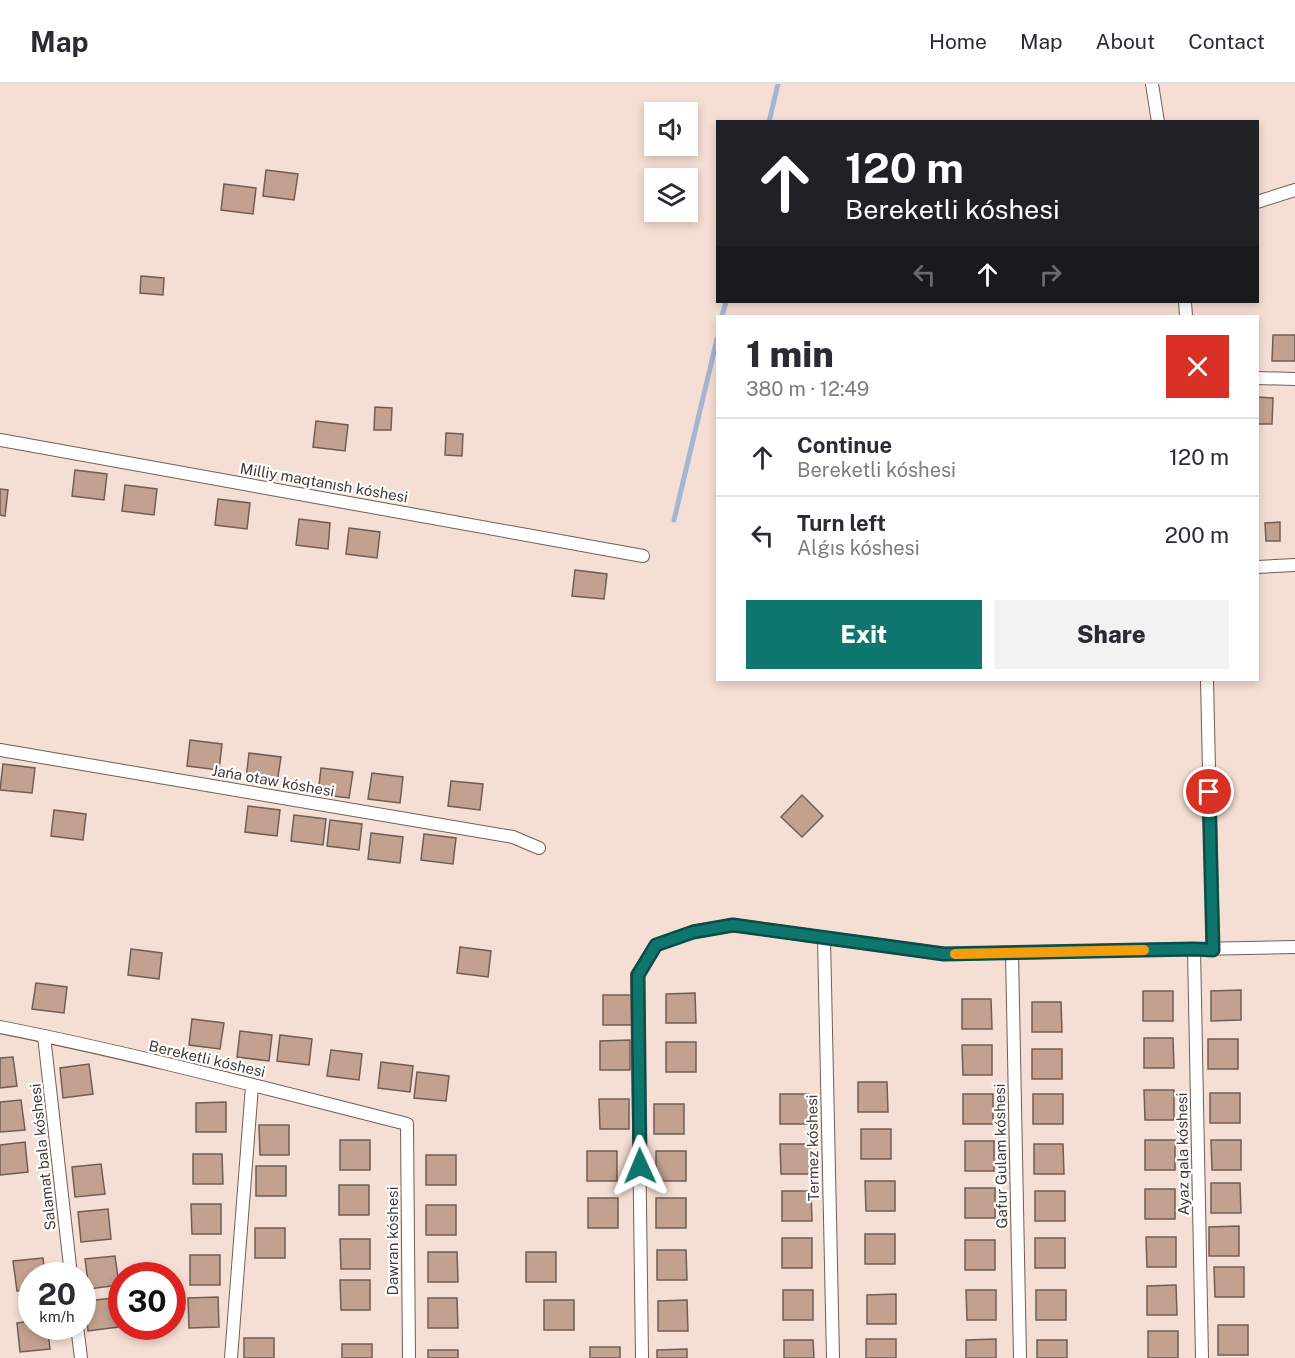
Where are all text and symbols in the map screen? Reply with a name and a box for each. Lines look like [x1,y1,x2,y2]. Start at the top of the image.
text: Map [30,25,89,58]
text: Home [929,29,987,54]
text: Map [1020,29,1063,54]
text: About [1096,29,1155,54]
text: Contact [1188,29,1265,54]
map controls [644,102,698,222]
button: sound [644,102,698,156]
text: 120 m [845,143,964,192]
icon: ahead [746,144,824,222]
button: layers [644,168,698,222]
text: Bereketli kóshesi [845,193,1060,225]
icon: left [908,258,941,291]
icon: ahead [971,258,1004,291]
icon: right [1034,258,1067,291]
text: 1 min [746,333,834,375]
button: close [1166,335,1229,398]
text: 380 m · 12:49 [746,377,869,401]
text: Continue [797,432,892,458]
icon: ahead [746,441,779,474]
text: 120 m [1169,444,1229,470]
text: Bereketli kóshesi [797,458,956,482]
street label: Milliy maqtanısh kóshesi [239,459,409,506]
text: Turn left [797,510,886,536]
icon: left [746,519,779,552]
text: 200 m [1165,522,1229,548]
text: Alǵıs kóshesi [797,536,920,560]
button: Exit [746,600,982,669]
button: Share [994,600,1229,669]
street label: Jańa otaw kóshesi [210,761,336,800]
pin [1183,766,1234,817]
icon: arrive [1192,775,1225,808]
street label: Bereketli kóshesi [147,1037,267,1080]
street label: Salamat bala kóshesi [26,1083,59,1231]
street label: Gafur Gulam kóshesi [991,1083,1010,1229]
street label: Ayaz qala kóshesi [1173,1093,1192,1215]
street label: Termez kóshesi [803,1094,822,1202]
position arrow [608,1134,672,1198]
street label: Dawran kóshesi [384,1187,401,1295]
speed limit sign: 30 [108,1262,186,1340]
text: 20 [38,1276,76,1312]
text: km/h [39,1308,75,1325]

